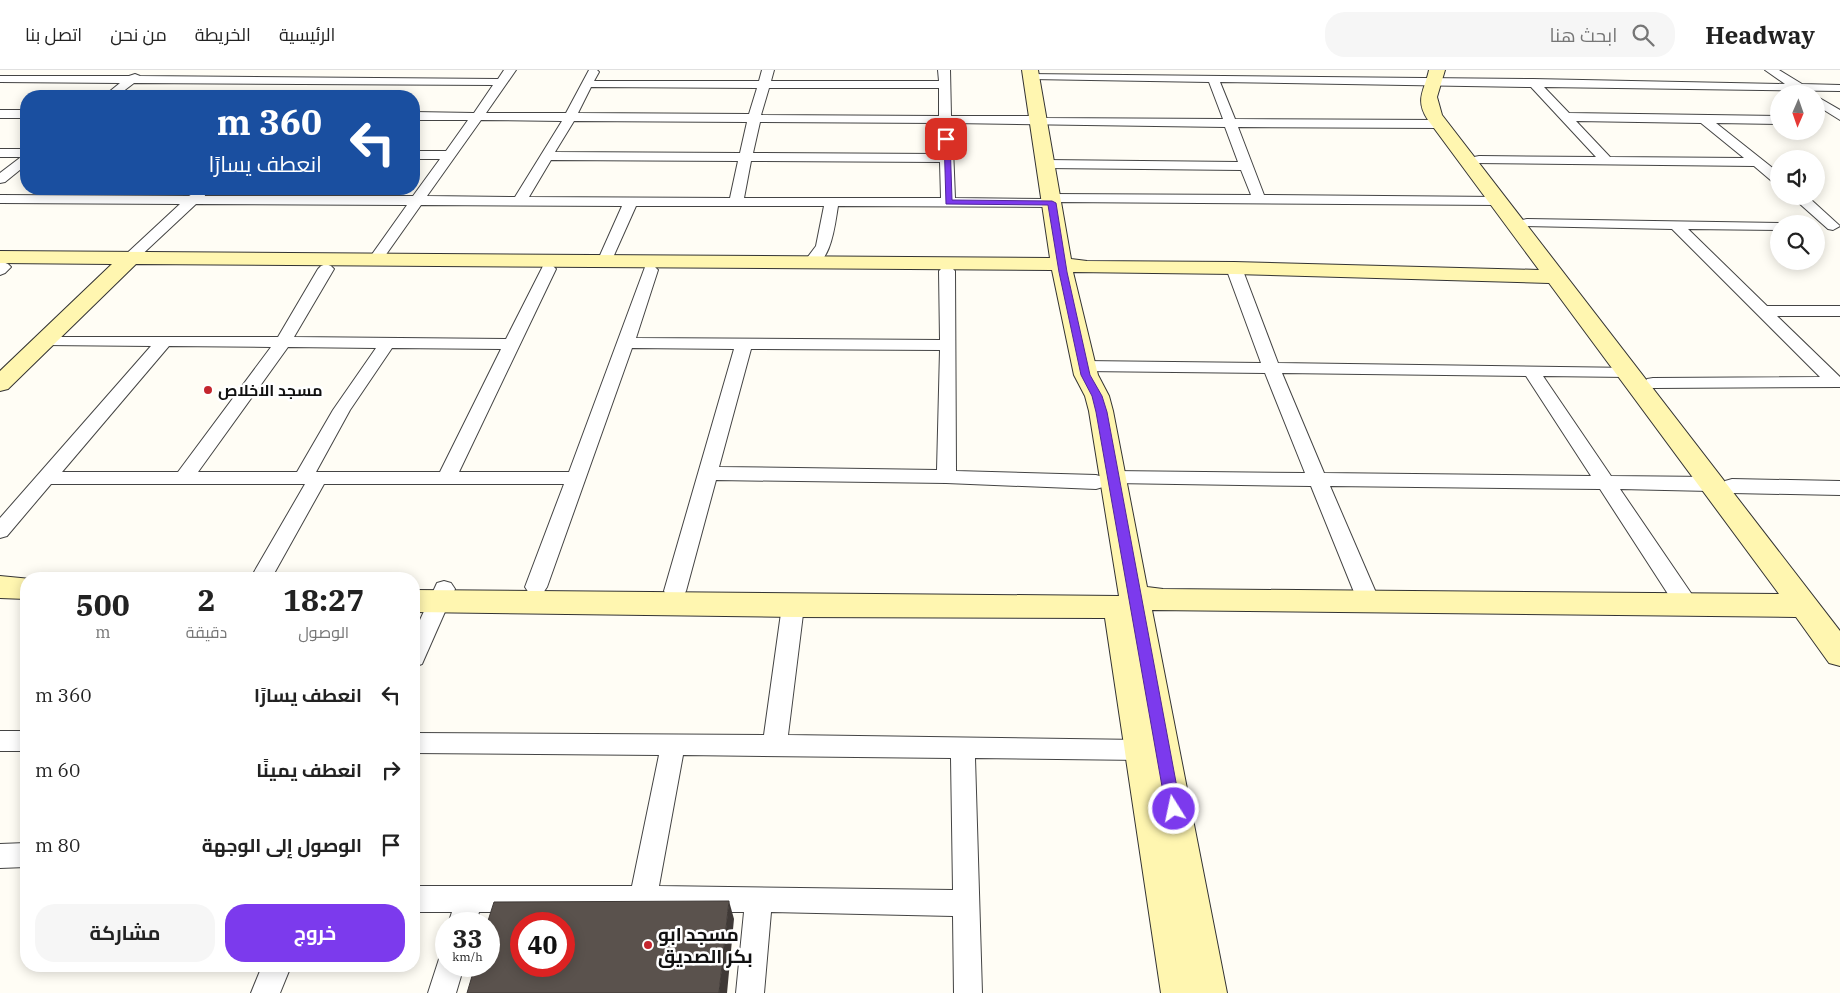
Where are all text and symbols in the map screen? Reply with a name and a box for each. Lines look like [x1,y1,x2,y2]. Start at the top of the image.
search box [1325,12,1675,57]
text: Headway [1705,19,1815,51]
icon: search [1629,21,1657,49]
text: اتصل بنا [25,23,82,46]
text: من نحن [110,23,167,46]
text: الخريطة [195,23,251,46]
text: الرئيسية [279,23,335,46]
text: ابحث هنا [1549,23,1617,47]
north arrow [1770,85,1825,140]
map controls [1770,85,1825,270]
text: 360 m [217,99,322,145]
icon: left [340,110,405,175]
pin [925,118,967,160]
icon: arrive [932,125,960,153]
text: انعطف يسارًا [208,149,322,178]
button: sound [1770,150,1825,205]
button: search [1770,215,1825,270]
place label: مسجد الاخلاص [218,380,323,400]
marker: مسجد الاخلاص [202,384,214,396]
text: 2 [197,580,215,619]
text: 18:27 [283,580,364,619]
text: 500 [76,585,130,624]
text: m [95,622,110,642]
text: دقيقة [186,622,227,642]
text: الوصول [298,622,349,642]
icon: left [377,681,405,709]
text: 360 m [35,683,92,707]
text: انعطف يسارًا [254,683,362,707]
icon: right [377,756,405,784]
text: 60 m [35,758,80,782]
text: انعطف يمينًا [256,758,362,782]
position arrow [1147,782,1199,834]
icon: arrive [377,831,405,859]
text: 80 m [35,833,80,857]
text: الوصول إلى الوجهة [202,833,362,857]
button: مشاركة [35,904,215,962]
button: خروج [225,904,405,962]
speed limit sign: 40 [510,912,575,977]
text: 33 [452,922,483,955]
place label: مسجد ابو بكر الصديق [658,922,753,968]
marker: مسجد ابو بكر الصديق [642,939,654,951]
text: km/h [452,949,483,964]

